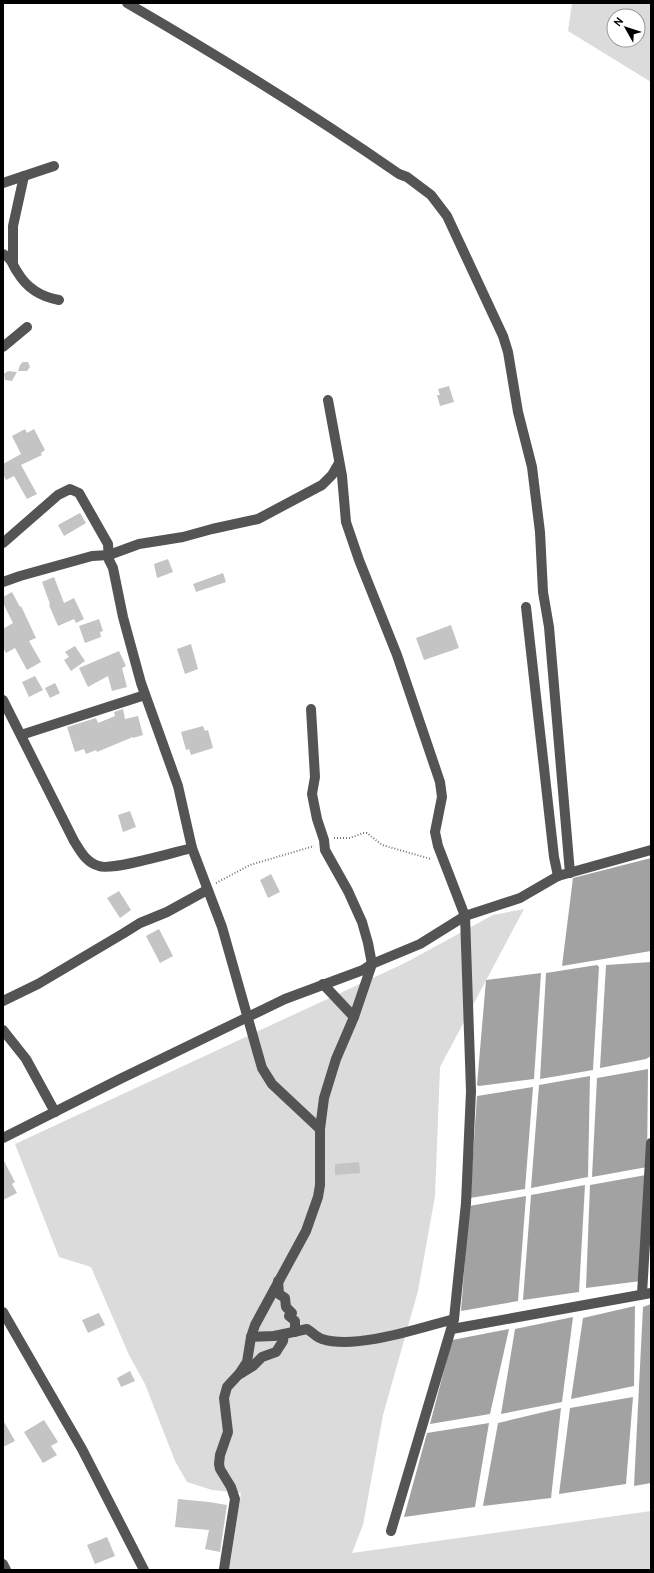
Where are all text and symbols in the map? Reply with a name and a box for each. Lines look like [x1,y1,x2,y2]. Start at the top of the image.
north arrow [606,8,646,48]
text: N [610,14,626,29]

